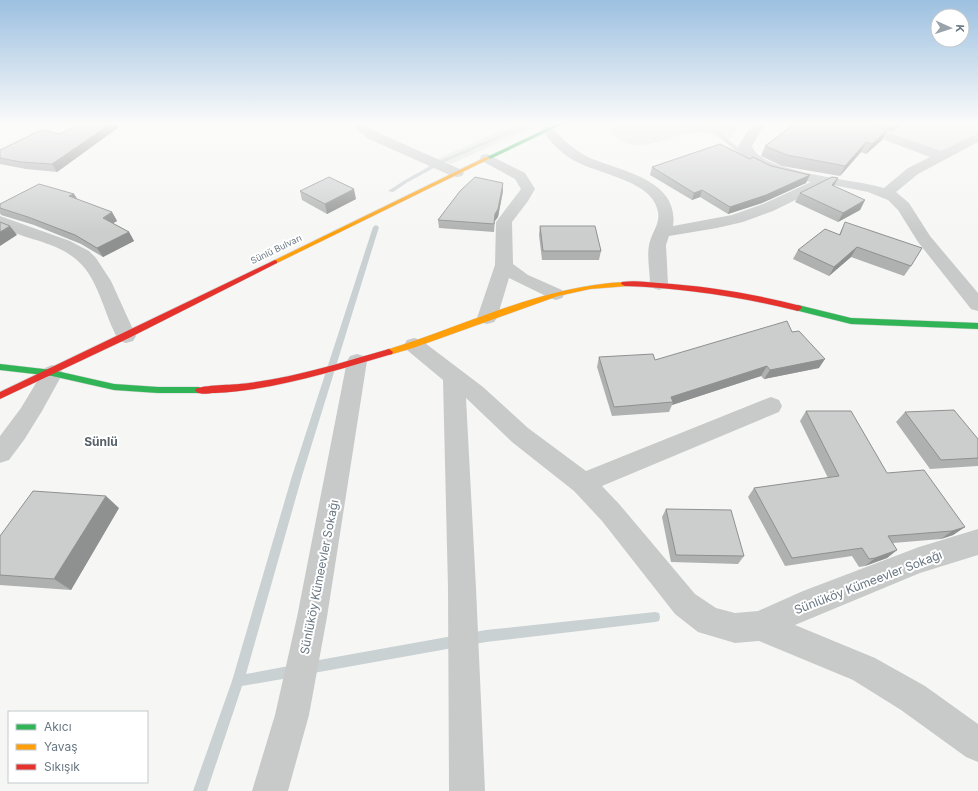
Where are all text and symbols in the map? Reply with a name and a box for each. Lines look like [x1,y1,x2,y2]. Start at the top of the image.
north arrow [930,8,970,48]
text: K [953,24,967,33]
street label: Sünlü Bulvarı [249,232,303,266]
district label: Sünlü [84,434,118,449]
street label: Sünlüköy Kümeevler Sokağı [297,498,341,656]
street label: Sünlüköy Kümeevler Sokağı [792,547,944,617]
legend [8,711,148,783]
text: Akıcı [44,719,72,734]
text: Yavaş [44,739,78,754]
text: Sıkışık [44,759,80,774]

